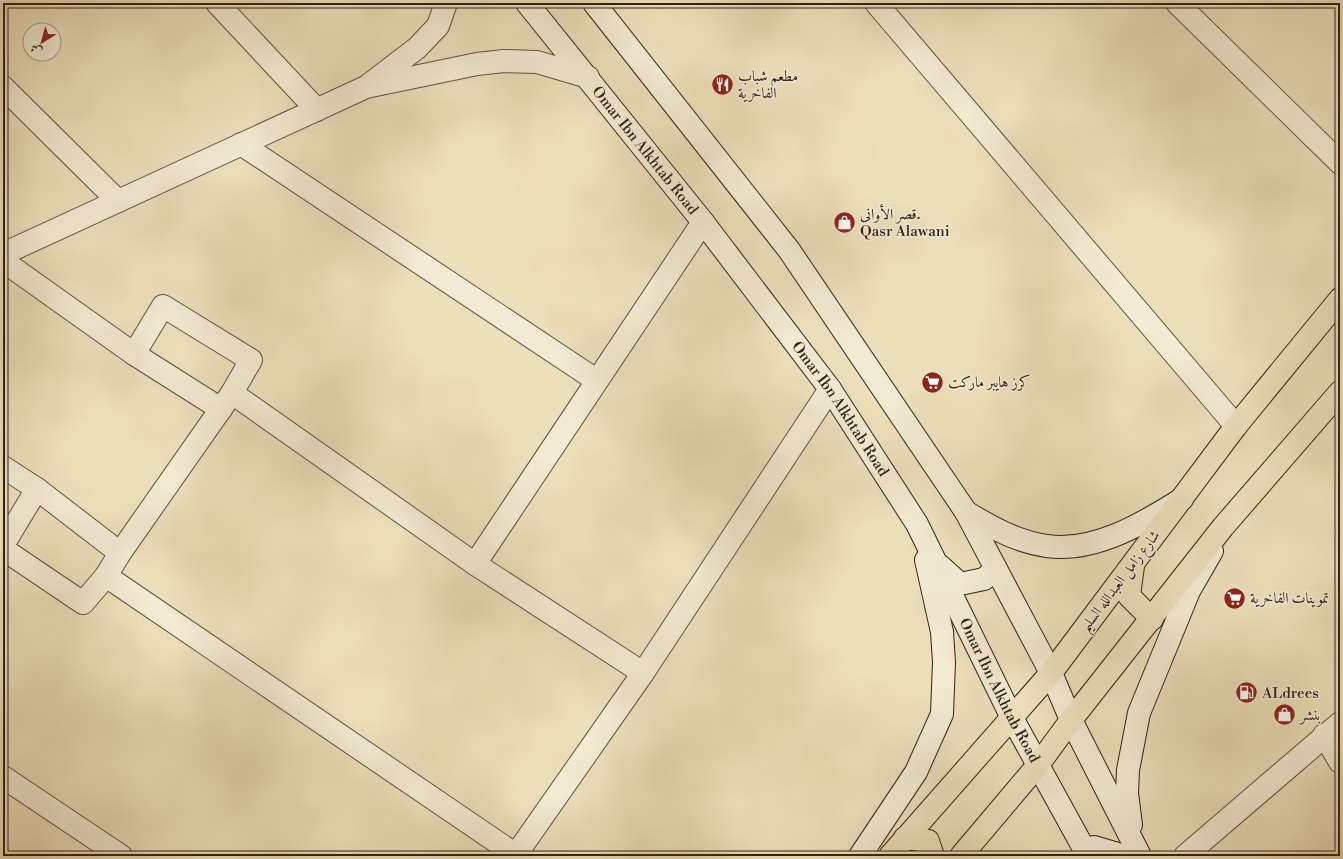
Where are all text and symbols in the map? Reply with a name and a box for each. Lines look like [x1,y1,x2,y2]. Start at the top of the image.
north arrow [22,22,62,62]
text: ش [28,40,45,58]
place label: مطعم شباب الفاخرية [738,67,798,103]
restaurant icon: مطعم شباب الفاخرية [710,72,736,98]
street label: Omar Ibn Alkhtab Road [588,82,703,219]
place label: قصر الأواني. Qasr Alawani [860,203,950,241]
shop icon: قصر الأواني. Qasr Alawani [831,210,857,236]
street label: Omar Ibn Alkhtab Road [788,337,893,480]
supermarket icon: كرز هايبر ماركت [919,369,945,395]
place label: كرز هايبر ماركت [948,373,1030,392]
street label: شارع زامل العبدالله السليم [1076,526,1168,639]
supermarket icon: تموينات الفاخرية [1221,585,1247,611]
place label: تموينات الفاخرية [1250,589,1329,608]
street label: Omar Ibn Alkhtab Road [955,615,1044,766]
fuel station icon: ALdrees [1233,680,1259,706]
place label: ALdrees [1261,684,1319,703]
shop icon: بنشر [1271,702,1297,728]
place label: بنشر [1298,706,1321,725]

